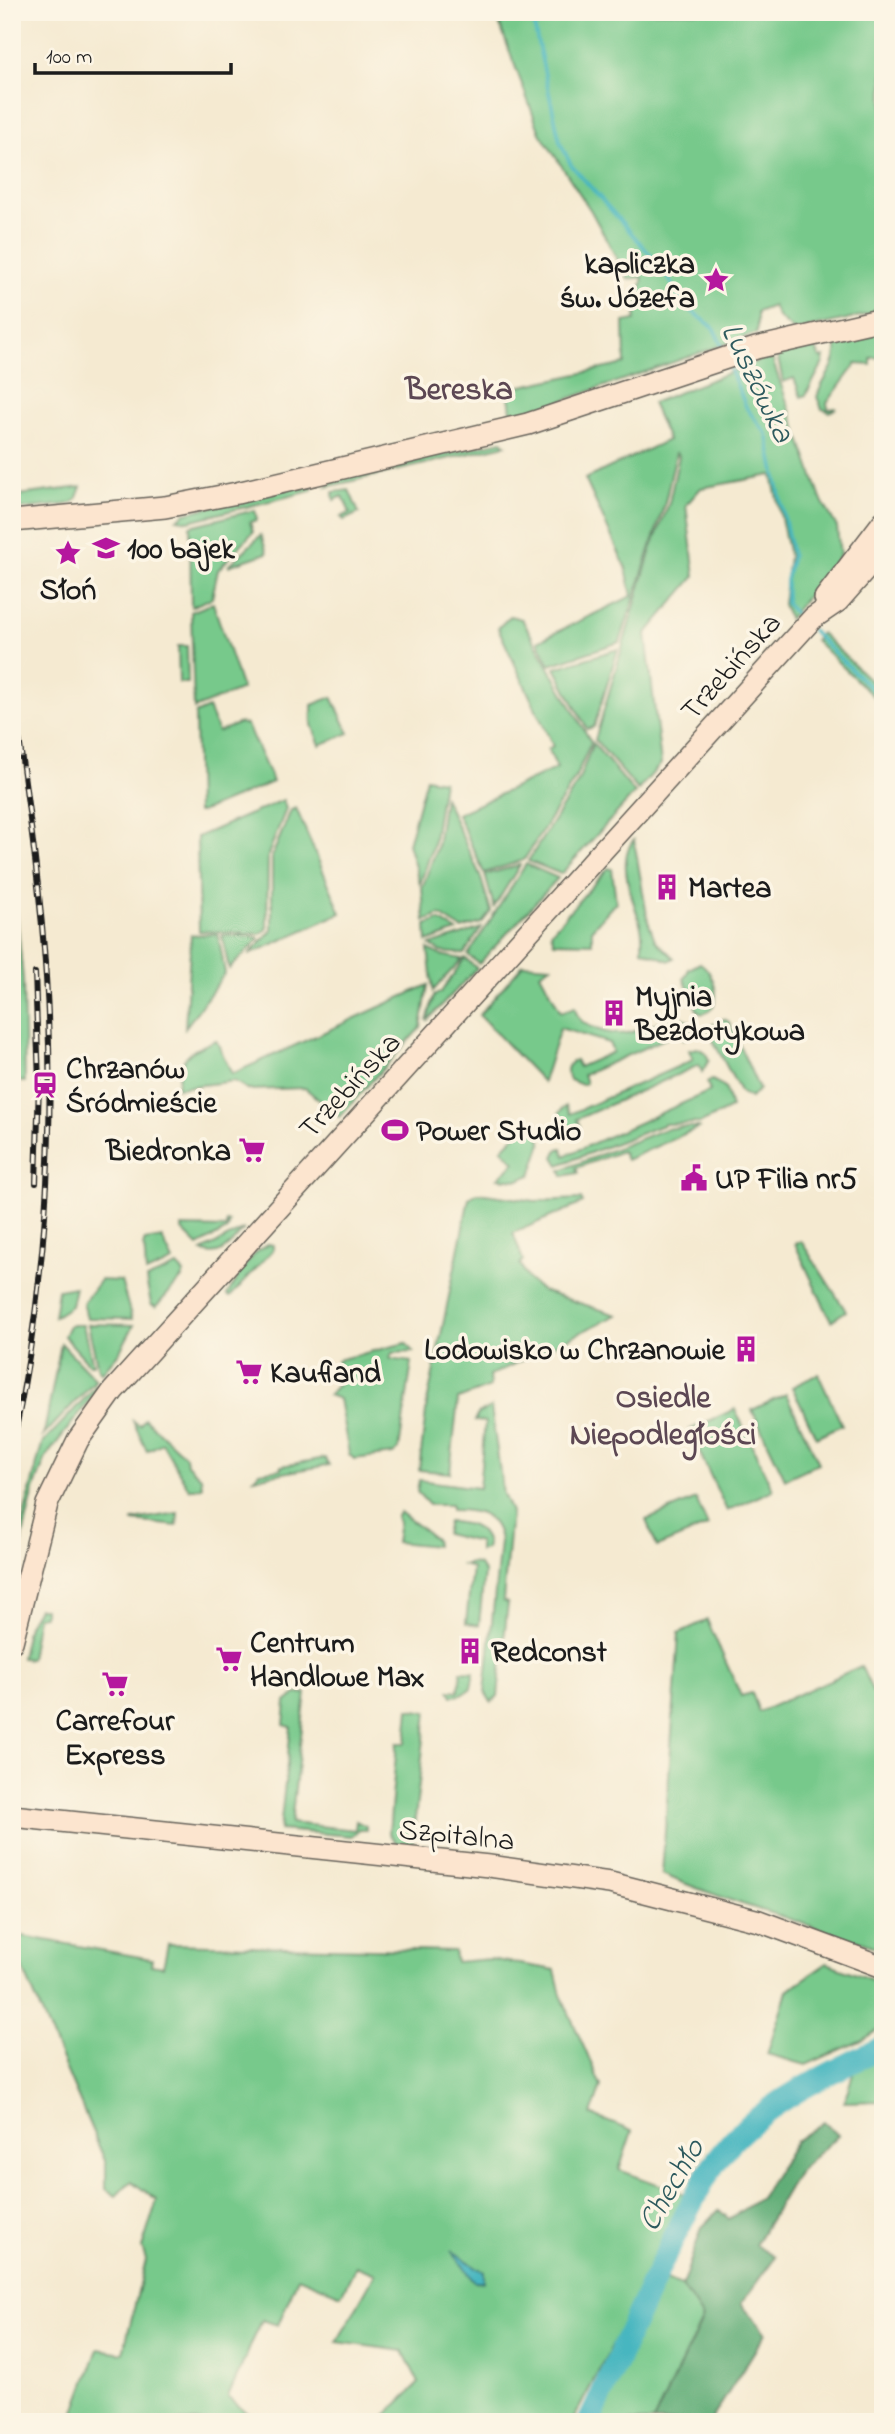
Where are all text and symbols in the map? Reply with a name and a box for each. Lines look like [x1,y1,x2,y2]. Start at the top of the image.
scale bar [35,32,231,76]
text: 100 m [46,43,92,73]
place label: kapliczka św. Józefa [560,244,695,322]
place icon: kapliczka św. Józefa [701,265,731,295]
water label: Luszówka [707,316,805,452]
district label: Bereska [403,368,513,415]
place label: 100 bajek [127,529,235,573]
school or university icon: 100 bajek [91,533,121,563]
place icon: Słoń [53,538,83,568]
place label: Słoń [40,570,96,614]
street label: Trzebińska [671,604,793,732]
place label: Martea [688,868,771,912]
building icon: Martea [652,872,682,902]
place label: Myjnia Bezdotykowa [633,977,805,1055]
building icon: Myjnia Bezdotykowa [599,998,629,1028]
street label: Trzebińska [290,1023,413,1151]
place label: Chrzanów Śródmieście [66,1049,218,1127]
station icon: Chrzanów Śródmieście [30,1070,60,1100]
place label: Power Studio [416,1111,581,1155]
sports icon: Power Studio [380,1115,410,1145]
place label: Biedronka [104,1131,231,1175]
supermarket icon: Biedronka [237,1135,267,1165]
place label: UP Filia nr5 [715,1159,857,1203]
public building icon: UP Filia nr5 [679,1163,709,1193]
place label: Lodowisko w Chrzanowie [424,1330,727,1374]
building icon: Lodowisko w Chrzanowie [731,1334,761,1364]
place label: Kaufland [270,1353,381,1397]
supermarket icon: Kaufland [234,1357,264,1387]
district label: Osiedle Niepodległości [570,1376,756,1461]
place label: Centrum Handlowe Max [250,1623,424,1701]
place label: Redconst [491,1632,608,1676]
building icon: Redconst [455,1636,485,1666]
supermarket icon: Centrum Handlowe Max [214,1644,244,1674]
supermarket icon: Carrefour Express [100,1669,130,1699]
place label: Carrefour Express [56,1701,175,1779]
street label: Szpitalna [397,1809,517,1865]
water label: Chechło [628,2129,719,2241]

